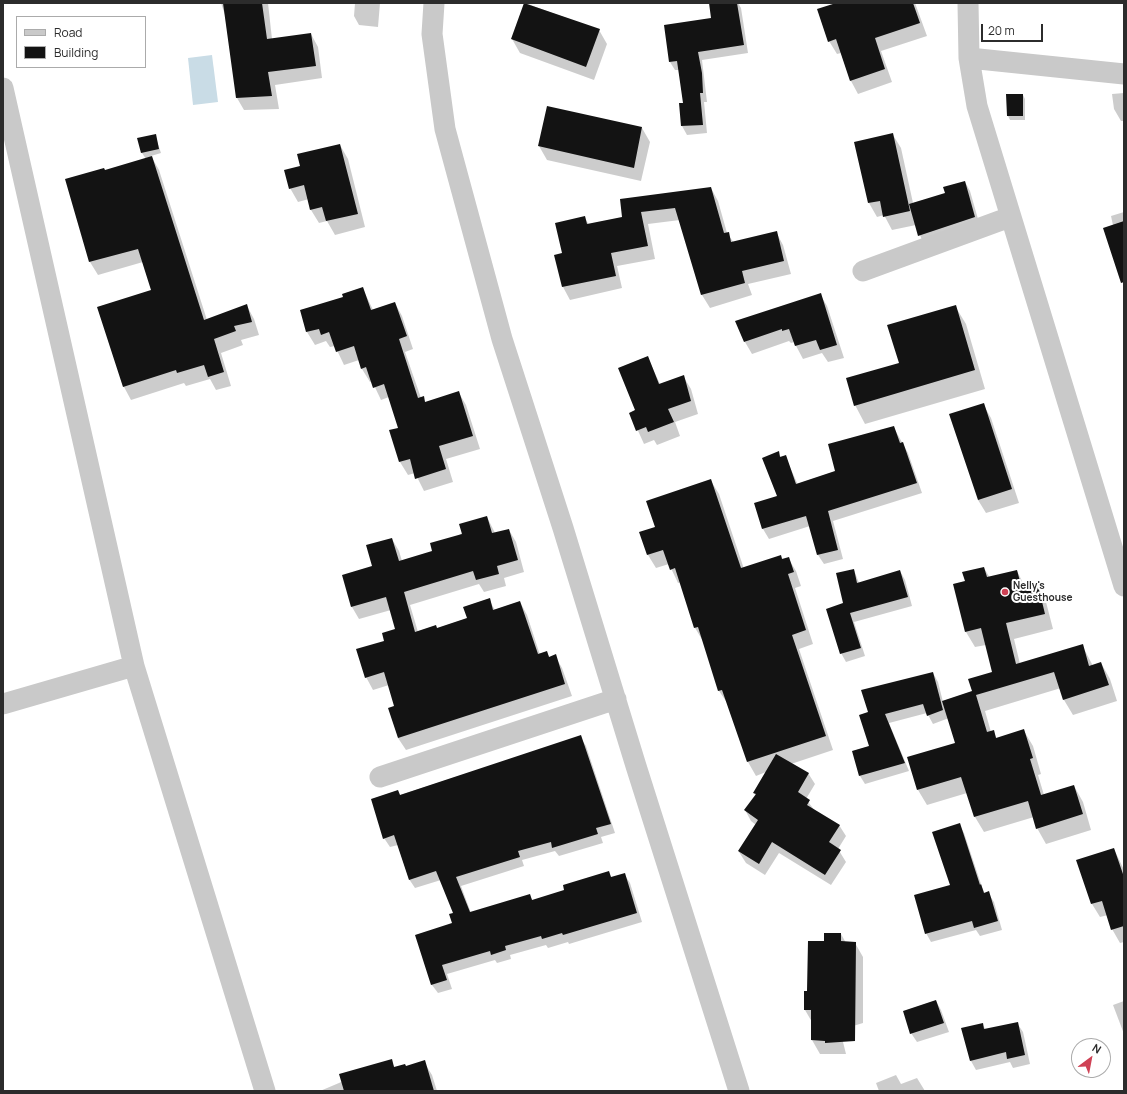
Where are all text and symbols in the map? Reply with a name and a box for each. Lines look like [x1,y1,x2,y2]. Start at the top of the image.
legend [16,16,146,68]
scale bar [983,16,1045,42]
text: 20 m [988,22,1015,39]
text: Road [54,24,82,41]
text: Building [54,44,98,61]
place label: Nelly's Guesthouse [1013,580,1072,604]
marker: Nelly's Guesthouse [1000,587,1010,597]
north arrow [1071,1038,1111,1078]
text: N [1090,1040,1104,1057]

